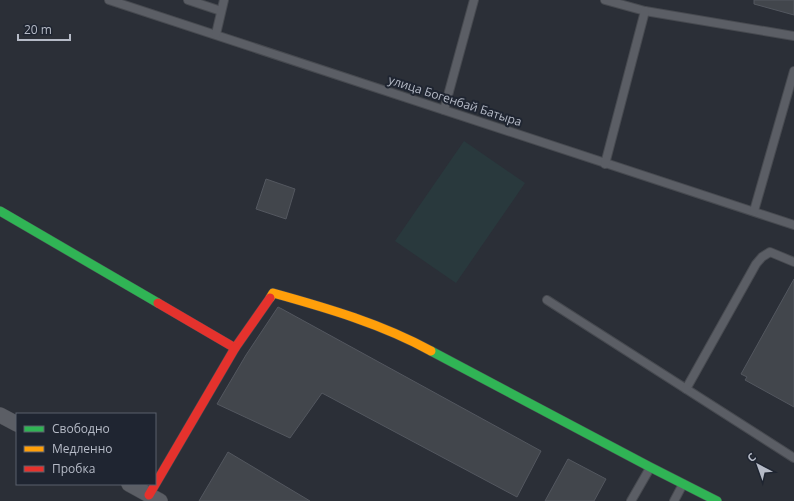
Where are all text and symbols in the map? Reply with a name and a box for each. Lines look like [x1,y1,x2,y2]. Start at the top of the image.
scale bar [18,16,70,42]
text: 20 m [24,21,52,38]
street label: улица Богенбай Батыра [386,71,524,130]
legend [16,413,156,485]
text: Свободно [52,420,110,437]
text: Медленно [52,440,112,457]
north arrow [738,445,778,485]
text: С [744,449,759,465]
text: Пробка [52,460,95,477]

